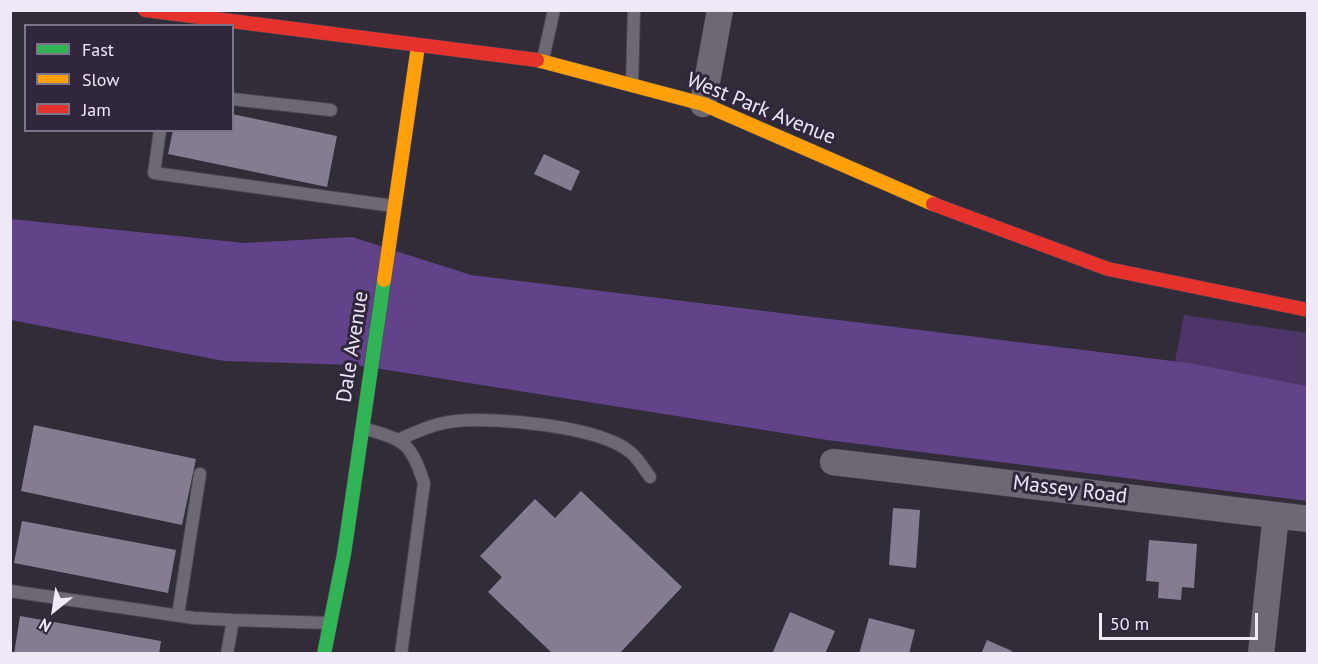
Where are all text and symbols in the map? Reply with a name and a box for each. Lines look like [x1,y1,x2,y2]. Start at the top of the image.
legend [24,24,234,132]
text: Fast [82,38,114,61]
text: Slow [82,68,120,91]
street label: West Park Avenue [683,68,839,150]
text: Jam [82,98,111,121]
street label: Dale Avenue [332,290,374,404]
street label: Massey Road [1012,471,1128,509]
north arrow [24,580,84,640]
scale bar [1102,601,1261,639]
text: 50 m [1110,612,1149,635]
text: N [35,614,55,637]

